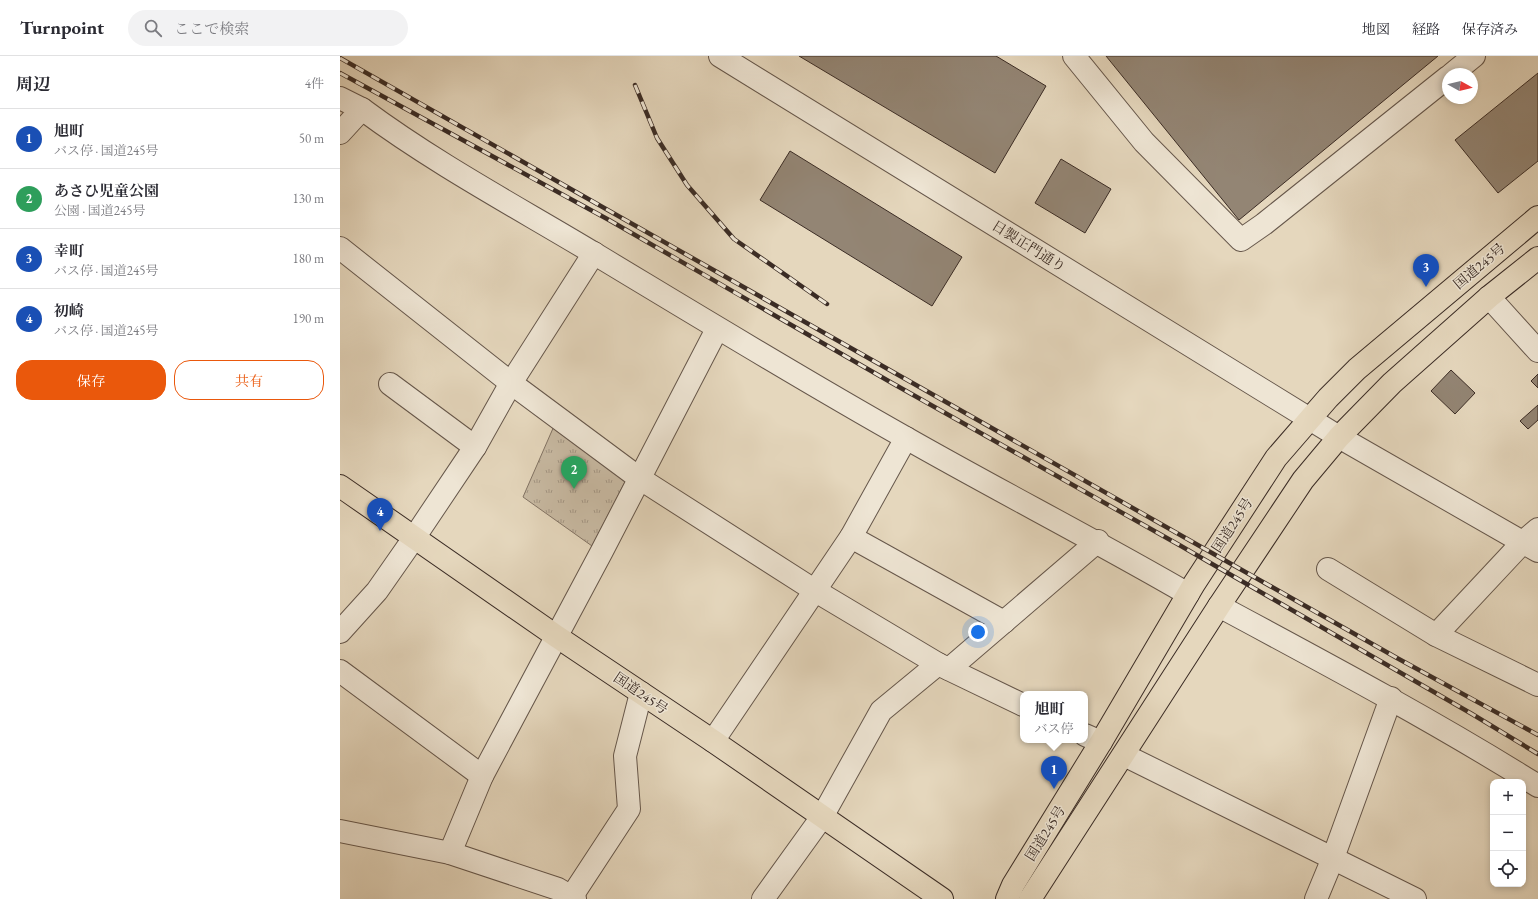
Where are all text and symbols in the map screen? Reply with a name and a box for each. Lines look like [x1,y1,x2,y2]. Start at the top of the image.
search box [128,10,408,46]
text: Turnpoint [20,15,104,40]
icon: search [142,17,164,39]
text: ここで検索 [174,19,249,38]
text: 地図 [1362,20,1390,38]
text: 経路 [1412,20,1440,38]
text: 保存済み [1462,20,1518,38]
north arrow [1442,68,1478,104]
text: 周辺 [16,73,50,95]
text: 4件 [305,75,324,92]
text: 旭町 [54,121,84,140]
text: 1 [26,130,32,147]
text: 50 m [299,130,324,147]
text: バス停 · 国道245号 [54,142,159,159]
text: あさひ児童公園 [54,181,159,200]
text: 2 [26,190,32,207]
text: 130 m [293,190,324,207]
text: 公園 · 国道245号 [54,202,146,219]
street label: 日製正門通り [989,216,1069,276]
street label: 国道245号 [1449,239,1509,293]
text: 幸町 [54,241,84,260]
text: 3 [26,250,32,267]
text: 180 m [293,250,324,267]
pin: 3 [1413,254,1439,287]
text: バス停 · 国道245号 [54,262,159,279]
text: 初崎 [54,301,84,320]
text: 4 [26,310,32,327]
text: 190 m [293,310,324,327]
text: バス停 · 国道245号 [54,322,159,339]
button: 保存 [16,360,166,400]
button: 共有 [174,360,324,400]
pin: 2 [561,456,587,489]
street label: 国道245号 [1208,494,1256,556]
pin: 4 [367,498,393,531]
your location [968,622,988,642]
street label: 国道245号 [610,668,672,718]
popup [1020,691,1088,743]
text: 旭町 [1034,699,1065,718]
text: バス停 [1034,720,1074,737]
pin: 1 [1041,756,1067,789]
map controls [1490,779,1526,887]
button: + [1490,779,1526,815]
street label: 国道245号 [1021,802,1069,864]
button: − [1490,815,1526,851]
button: locate [1490,851,1526,887]

